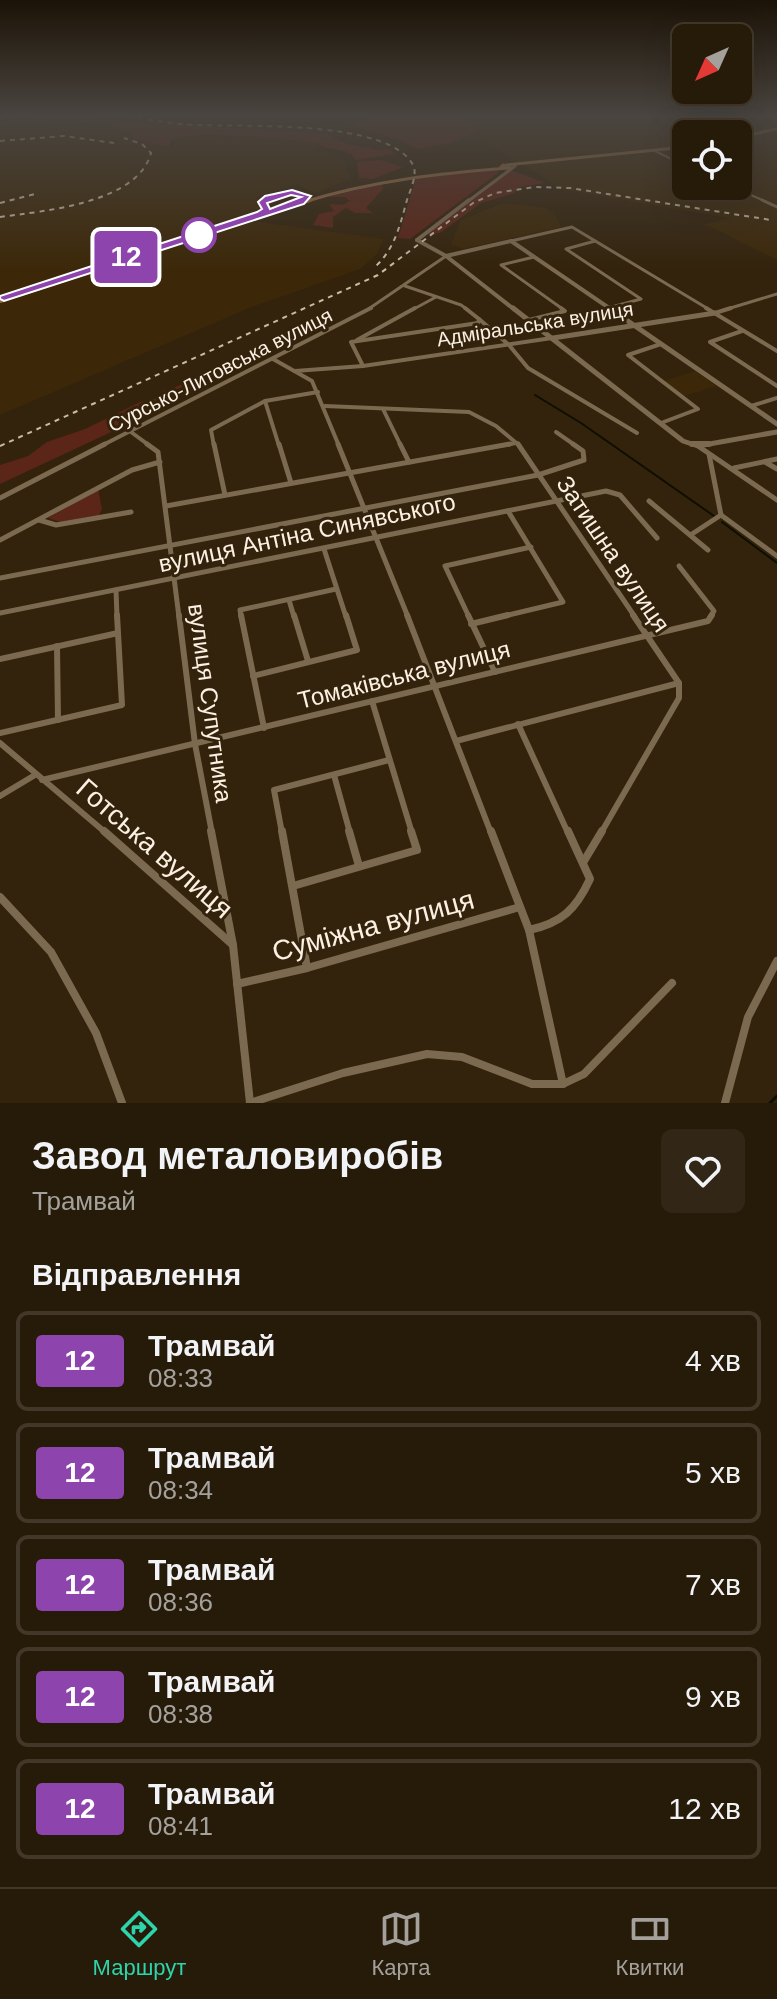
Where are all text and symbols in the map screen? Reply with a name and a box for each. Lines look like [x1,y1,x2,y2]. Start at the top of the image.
north arrow [672,24,752,104]
map controls [672,24,752,200]
button: locate [672,120,752,200]
unlabelled marker [182,218,216,252]
line badge: 12 [90,231,162,283]
text: 12 [110,241,142,272]
street label: Адміральська вулиця [435,298,635,350]
street label: Сурсько-Литовська вулиця [104,304,336,436]
street label: Затишна вулиця [551,471,676,637]
street label: вулиця Антіна Синявського [156,488,458,577]
street label: вулиця Супутника [183,602,238,805]
street label: Томаківська вулиця [295,635,513,714]
street label: Готська вулиця [70,772,239,924]
street label: Суміжна вулиця [269,884,477,967]
button: heart [661,1129,745,1213]
text: Завод металовиробів [32,1135,443,1177]
text: Трамвай [32,1186,136,1216]
text: Відправлення [32,1258,241,1291]
text: Трамвай [148,1329,276,1362]
text: 4 хв [685,1344,741,1377]
text: 12 [64,1345,96,1376]
text: 08:33 [148,1363,213,1393]
text: Трамвай [148,1441,276,1474]
text: 5 хв [685,1456,741,1489]
text: 12 [64,1457,96,1488]
text: 08:34 [148,1475,213,1505]
text: Трамвай [148,1553,276,1586]
text: 7 хв [685,1568,741,1601]
text: 12 [64,1569,96,1600]
text: 08:36 [148,1587,213,1617]
text: Трамвай [148,1665,276,1698]
text: 9 хв [685,1680,741,1713]
text: 12 [64,1681,96,1712]
text: 08:38 [148,1699,213,1729]
text: Трамвай [148,1777,276,1810]
text: 12 хв [668,1792,741,1825]
text: 12 [64,1793,96,1824]
text: 08:41 [148,1811,213,1841]
tab: Маршрут [93,1907,186,1981]
tab: Карта [372,1907,430,1981]
tab: Квитки [616,1907,684,1981]

